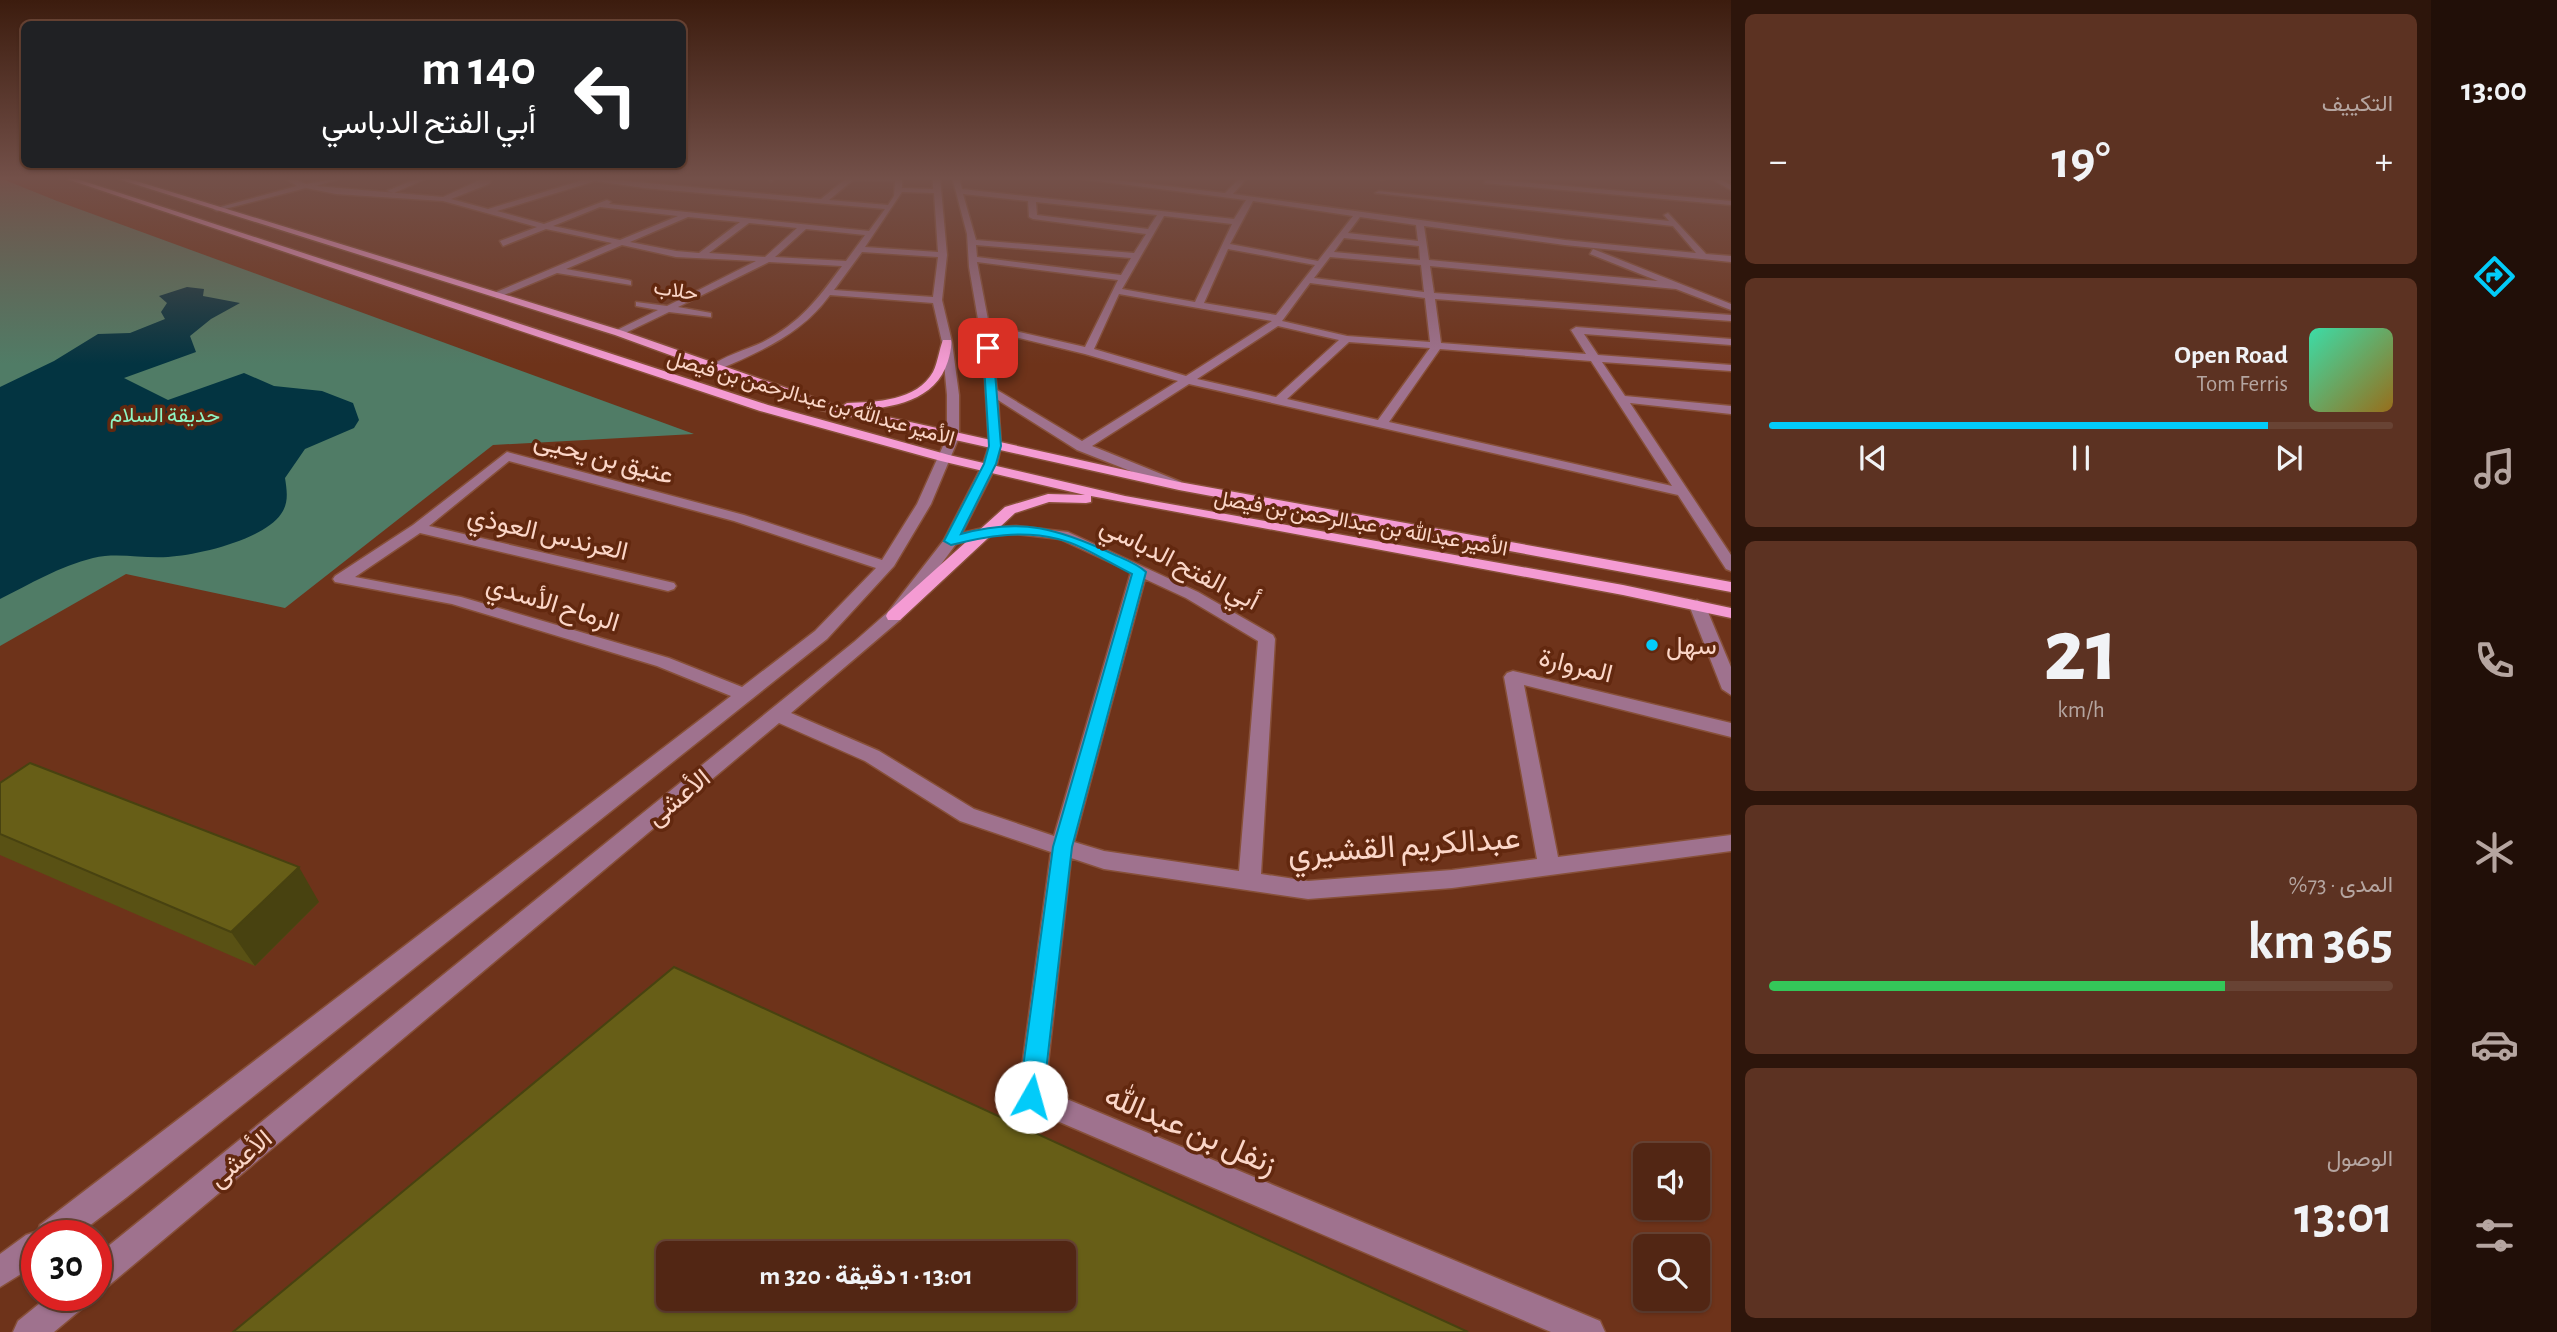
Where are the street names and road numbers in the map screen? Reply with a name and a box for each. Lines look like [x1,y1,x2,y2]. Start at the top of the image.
street label: حلاب [652,277,700,305]
street label: الأمير عبدالله بن عبدالرحمن بن فيصل [664,344,958,452]
street label: عتيق بن يحيى [531,427,676,491]
street label: الأمير عبدالله بن عبدالرحمن بن فيصل [1212,484,1510,562]
street label: العرندس العوذي [464,503,630,572]
street label: أبي الفتح الدباسي [1093,510,1265,621]
street label: الرماح الأسدي [481,569,623,643]
street label: المروارة [1536,644,1615,690]
street label: الأعشى [640,762,717,832]
street label: عبدالكريم القشيري [1287,822,1522,879]
street label: زنفل بن عبدالله [1099,1077,1282,1183]
street label: الأعشى [202,1123,278,1194]

